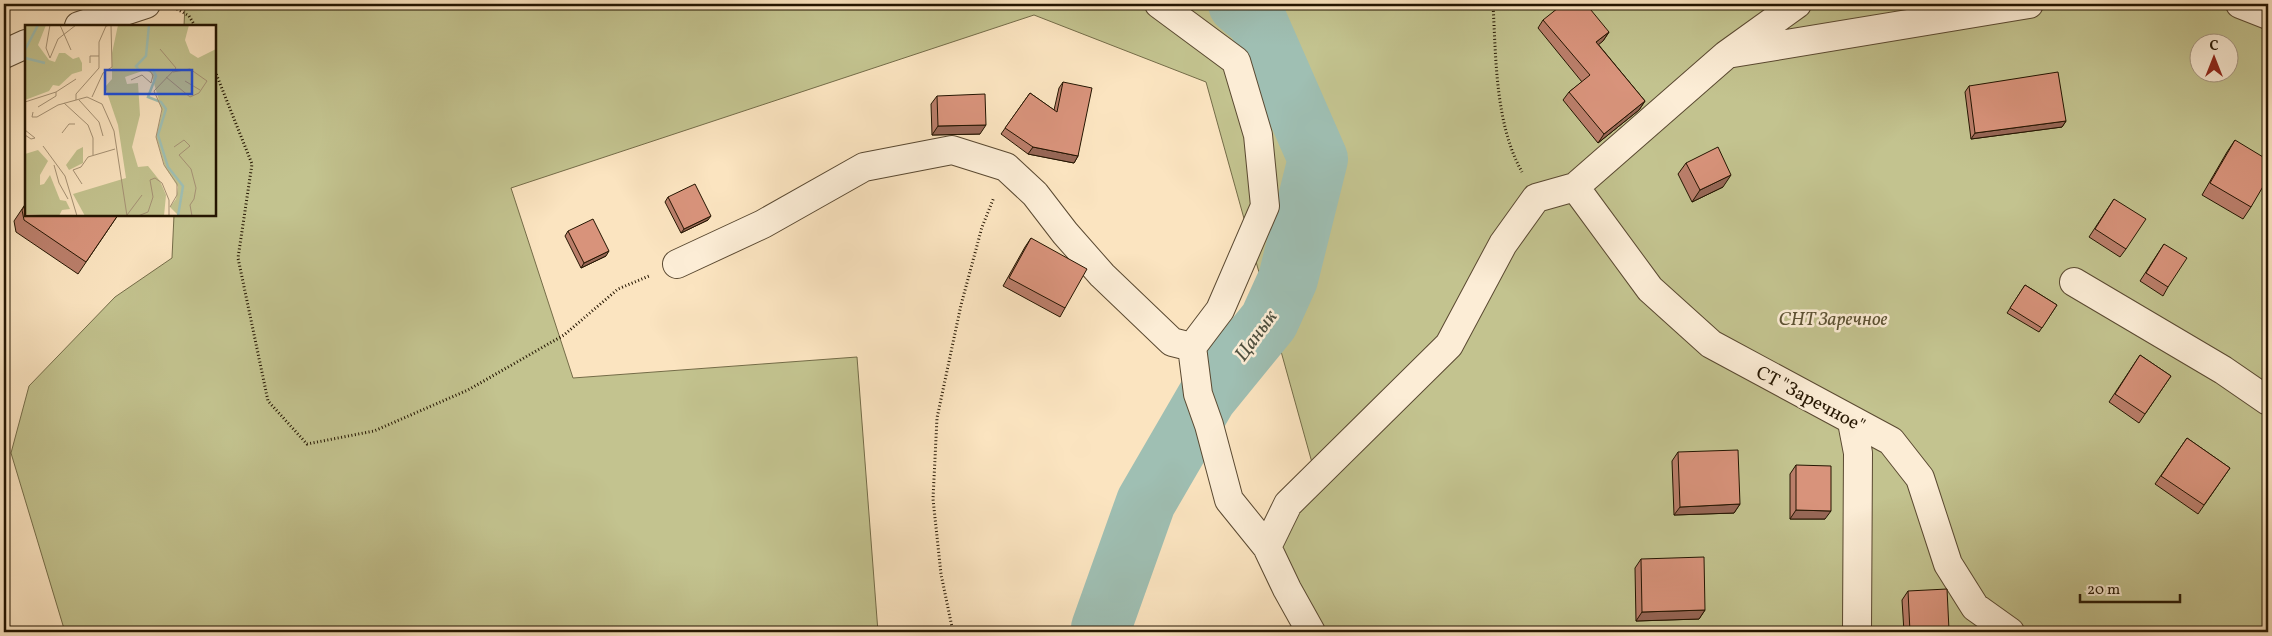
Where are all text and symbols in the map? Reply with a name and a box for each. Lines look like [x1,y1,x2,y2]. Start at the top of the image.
inset map [25,25,216,216]
north arrow [2190,32,2240,82]
text: С [2209,37,2219,56]
water label: Цанык [1229,304,1285,368]
park label: СНТ Заречное [1778,307,1888,333]
street label: СТ "Заречное" [1751,360,1869,439]
scale bar [2080,571,2180,603]
text: 20 m [2087,580,2120,601]

